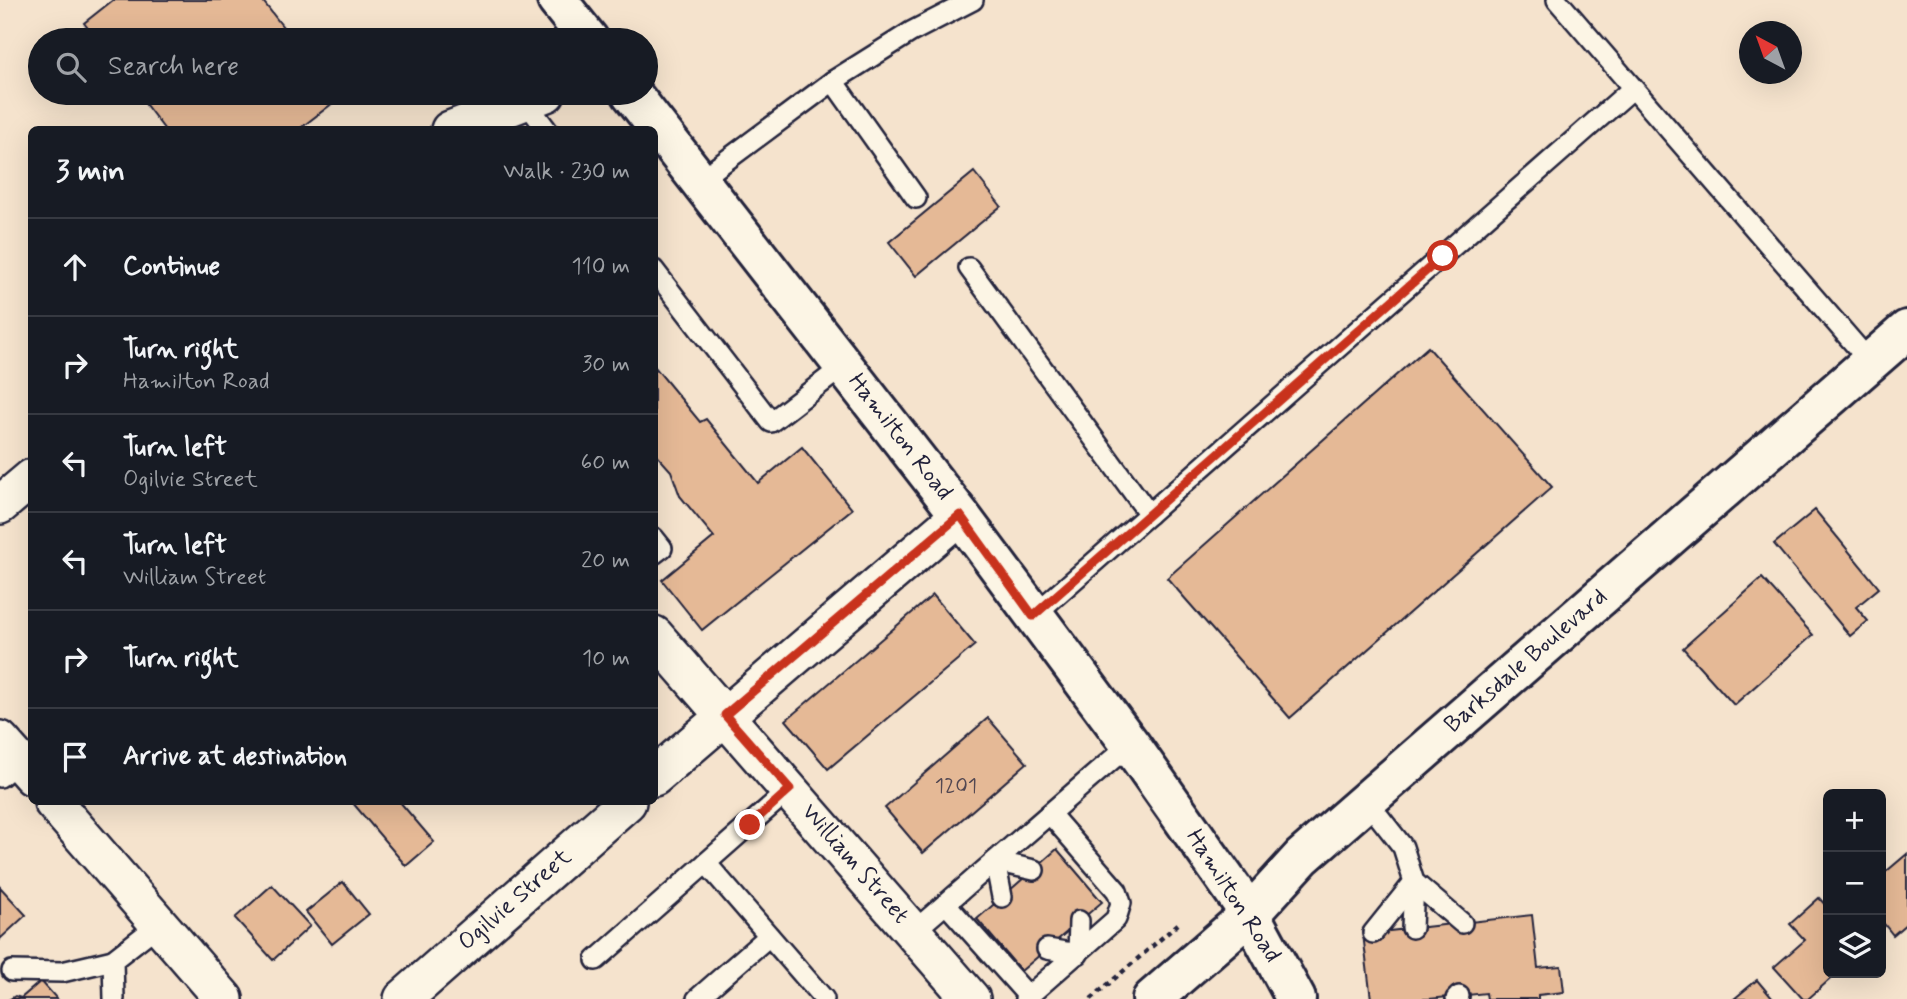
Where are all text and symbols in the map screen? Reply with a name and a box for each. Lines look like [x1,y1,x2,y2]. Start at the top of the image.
north arrow [1739,21,1802,84]
search box [28,28,658,105]
icon: search [52,48,90,86]
text: Search here [108,50,239,84]
text: 3 min [56,152,125,191]
text: Walk · 230 m [503,157,630,187]
route start [1427,240,1458,271]
icon: ahead [56,248,94,286]
text: Continue [123,250,220,284]
text: 110 m [571,252,630,282]
text: Turn right [123,333,239,367]
icon: right [56,346,94,384]
text: 30 m [582,350,630,380]
text: Hamilton Road [123,367,270,397]
street label: Hamilton Road [841,367,959,507]
text: Turn left [123,431,227,465]
icon: left [56,444,94,482]
text: 60 m [581,448,630,478]
text: Ogilvie Street [123,465,258,495]
text: Turn left [123,529,227,563]
icon: left [56,542,94,580]
text: 20 m [581,546,630,576]
text: William Street [123,563,266,593]
street label: Barksdale Boulevard [1438,582,1614,740]
icon: right [56,640,94,678]
text: Turn right [123,642,239,676]
text: 10 m [582,644,630,674]
icon: arrive [56,738,94,776]
text: Arrive at destination [123,740,347,774]
house number: 1201 [935,772,977,800]
map controls [1823,789,1886,978]
button: + [1823,789,1886,852]
street label: William Street [794,797,916,931]
route end [734,809,765,840]
street label: Hamilton Road [1178,823,1288,969]
street label: Ogilvie Street [452,842,578,958]
button: − [1823,852,1886,915]
button: layers [1823,915,1886,978]

